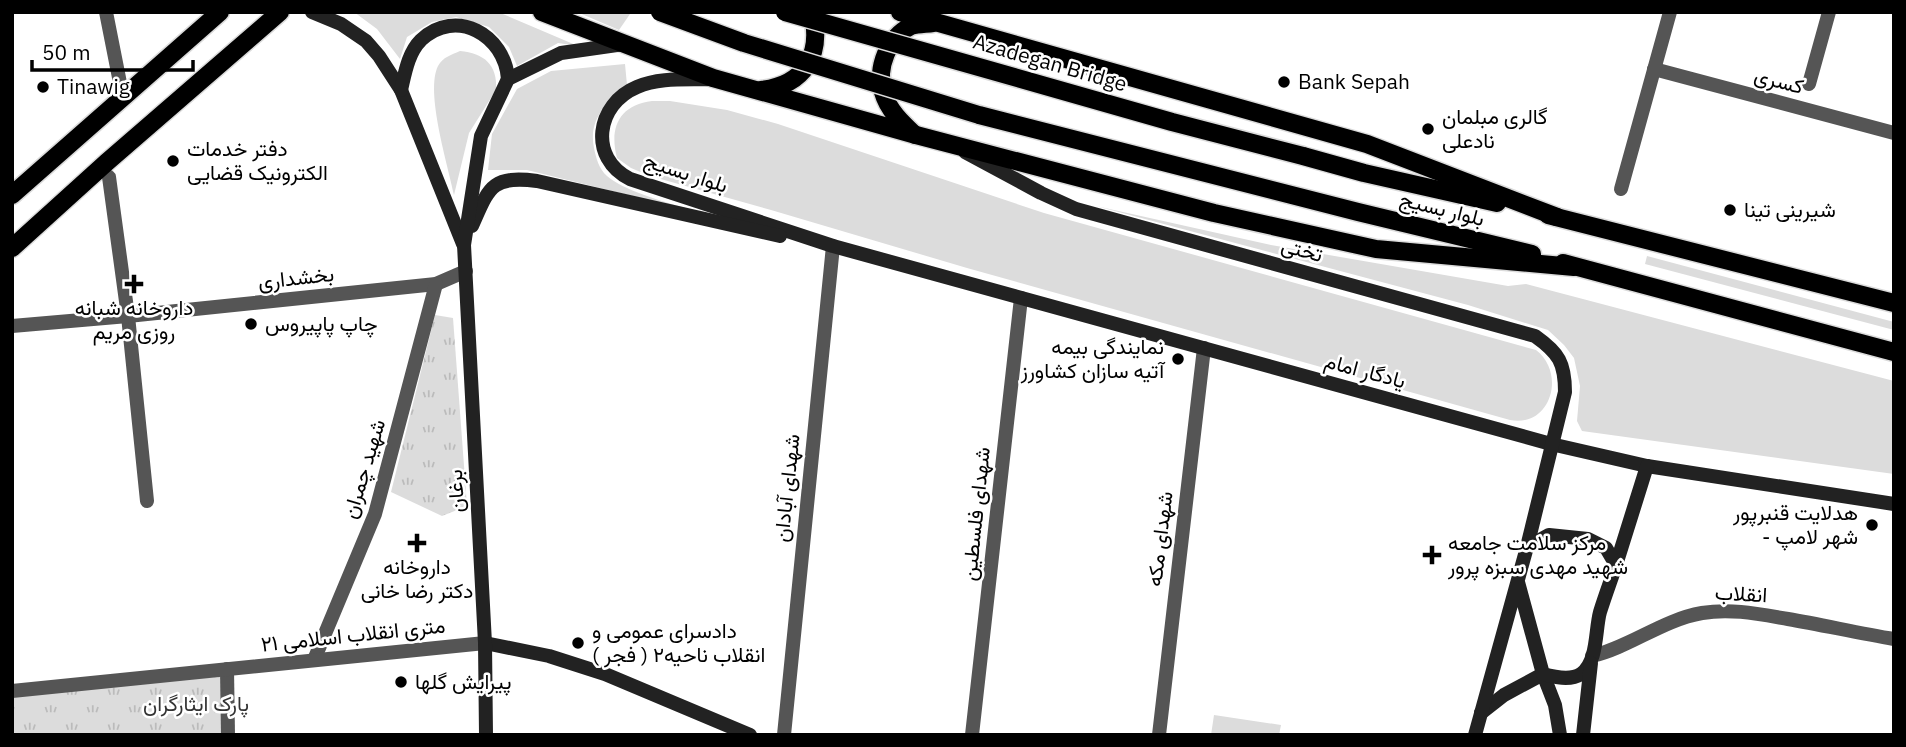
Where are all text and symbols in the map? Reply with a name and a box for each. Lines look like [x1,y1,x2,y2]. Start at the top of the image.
street label: Azadegan Bridge [970,27,1130,97]
scale bar [32,28,192,72]
text: 50 m [42,38,91,66]
street label: کسری [1751,60,1807,100]
place label: Bank Sepah [1298,67,1410,95]
place label: Tinawig [57,72,130,100]
marker: Bank Sepah [1276,74,1292,90]
marker: Tinawig [35,79,51,95]
place label: گالری مبلمان نادعلی [1442,102,1548,154]
marker: گالری مبلمان نادعلی [1420,121,1436,137]
place label: دفتر خدمات الکترونیک قضایی [187,134,328,186]
street label: بلوار بسیج [641,145,732,200]
marker: دفتر خدمات الکترونیک قضایی [165,153,181,169]
street label: بلوار بسیج [1397,184,1488,233]
place label: شیرینی تینا [1744,195,1836,223]
marker: شیرینی تینا [1722,202,1738,218]
street label: تختی [1278,230,1326,268]
street label: بخشداری [257,259,335,295]
marker: داروخانه شبانه روزی مریم [126,276,142,292]
place label: داروخانه شبانه روزی مریم [75,293,193,346]
place label: چاپ پاپیروس [265,309,377,338]
marker: چاپ پاپیروس [243,316,259,332]
place label: نمایندگی بیمه آتیه سازان کشاورز [1020,332,1166,384]
street label: یادگار امام [1321,346,1409,395]
marker: نمایندگی بیمه آتیه سازان کشاورز [1170,351,1186,367]
street label: شهید چمران [335,416,392,522]
street label: شهدای آبادان [766,432,806,543]
street label: شهدای فلسطین [954,446,996,582]
street label: برغان [440,469,470,513]
street label: شهدای مکه [1139,490,1179,588]
place label: هدلایت قنبرپور - شهر لامپ [1732,498,1858,551]
marker: هدلایت قنبرپور - شهر لامپ [1864,517,1880,533]
place label: مرکز سلامت جامعه شهید مهدی سبزه پرور [1447,528,1628,581]
marker: داروخانه دکتر رضا خانی [409,535,425,551]
marker: مرکز سلامت جامعه شهید مهدی سبزه پرور [1422,545,1442,565]
place label: داروخانه دکتر رضا خانی [361,552,473,604]
street label: انقلاب [1714,578,1768,608]
street label: ۲۱ متری انقلاب اسلامی [259,610,446,658]
place label: دادسرای عمومی و انقلاب ناحیه۲ ( فجر ) [592,616,765,668]
marker: دادسرای عمومی و انقلاب ناحیه۲ ( فجر ) [570,635,586,651]
place label: پیرایش گلها [415,667,512,696]
marker: پیرایش گلها [393,674,409,690]
park label: پارک ایثارگران [143,689,249,718]

